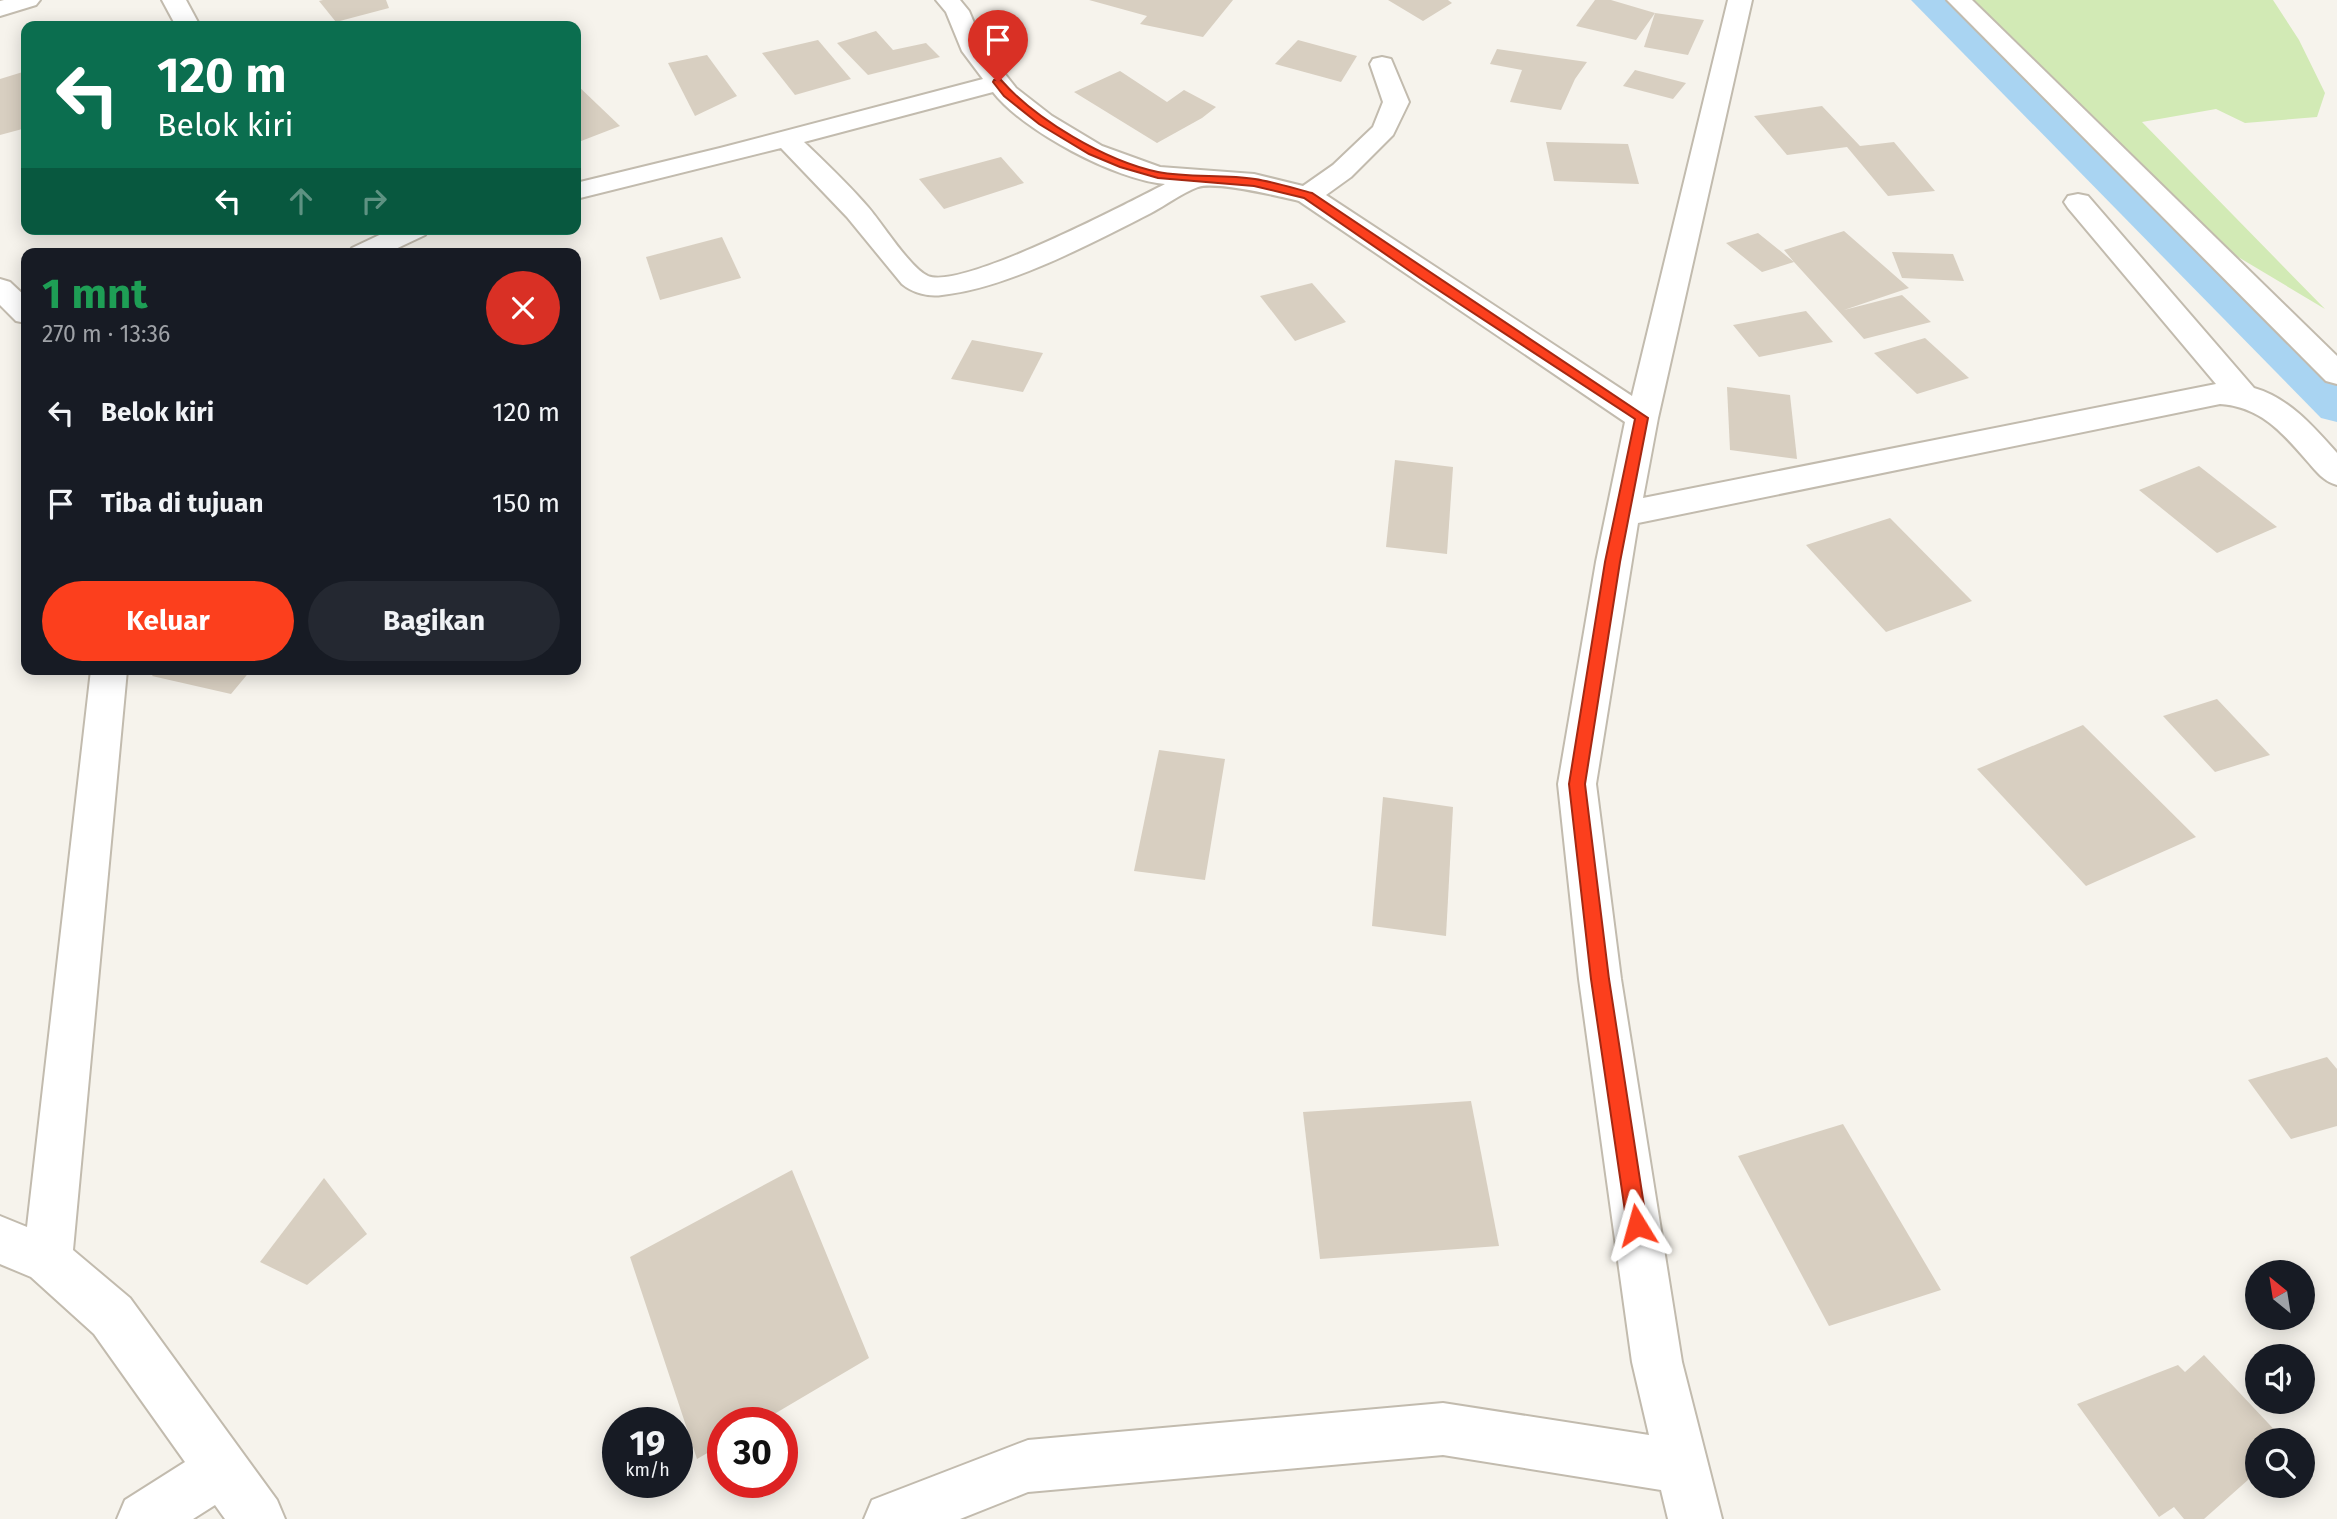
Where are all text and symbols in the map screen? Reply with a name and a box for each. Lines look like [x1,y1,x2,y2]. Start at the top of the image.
pin [968,10,1028,82]
icon: arrive [979,21,1017,59]
text: 120 m [157,46,287,105]
icon: left [42,49,133,140]
text: Belok kiri [157,106,293,144]
icon: left [209,182,247,220]
icon: ahead [282,182,320,220]
icon: right [355,182,393,220]
text: 1 mnt [42,269,147,319]
button: close [486,271,560,345]
text: 270 m · 13:36 [42,320,170,348]
icon: left [42,394,80,432]
text: Belok kiri [101,397,214,428]
text: 120 m [492,397,560,428]
icon: arrive [42,485,80,523]
text: Tiba di tujuan [101,488,263,519]
text: 150 m [492,488,560,519]
button: Keluar [42,581,294,661]
button: Bagikan [308,581,560,661]
position arrow [1600,1188,1674,1262]
north arrow [2245,1260,2315,1330]
map controls [2245,1260,2315,1498]
button: sound [2245,1344,2315,1414]
speed limit sign: 30 [707,1407,798,1498]
text: 19 [630,1422,665,1464]
button: search [2245,1428,2315,1498]
text: km/h [625,1459,670,1481]

